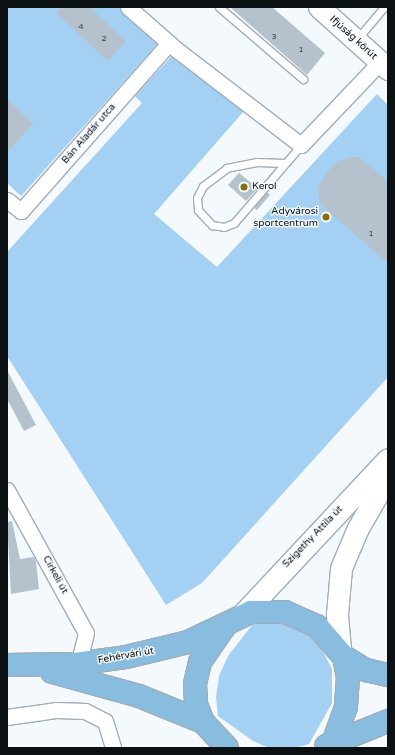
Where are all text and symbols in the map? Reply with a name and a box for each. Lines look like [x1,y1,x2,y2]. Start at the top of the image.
street label: Ifjúság körút [327,14,379,62]
house number: 4 [78,22,84,32]
house number: 3 [271,32,277,42]
house number: 2 [101,34,107,44]
house number: 1 [298,45,304,55]
street label: Bán Aladár utca [60,101,118,167]
place label: Kerol [252,181,277,193]
marker: Kerol [239,182,249,192]
place label: Adyvárosi sportcentrum [253,205,318,228]
marker: Adyvárosi sportcentrum [321,212,331,222]
house number: 1 [368,229,374,239]
street label: Szigethy Attila út [280,504,346,570]
street label: Cirkeli út [40,554,70,596]
street label: Fehérvári út [97,645,155,667]

